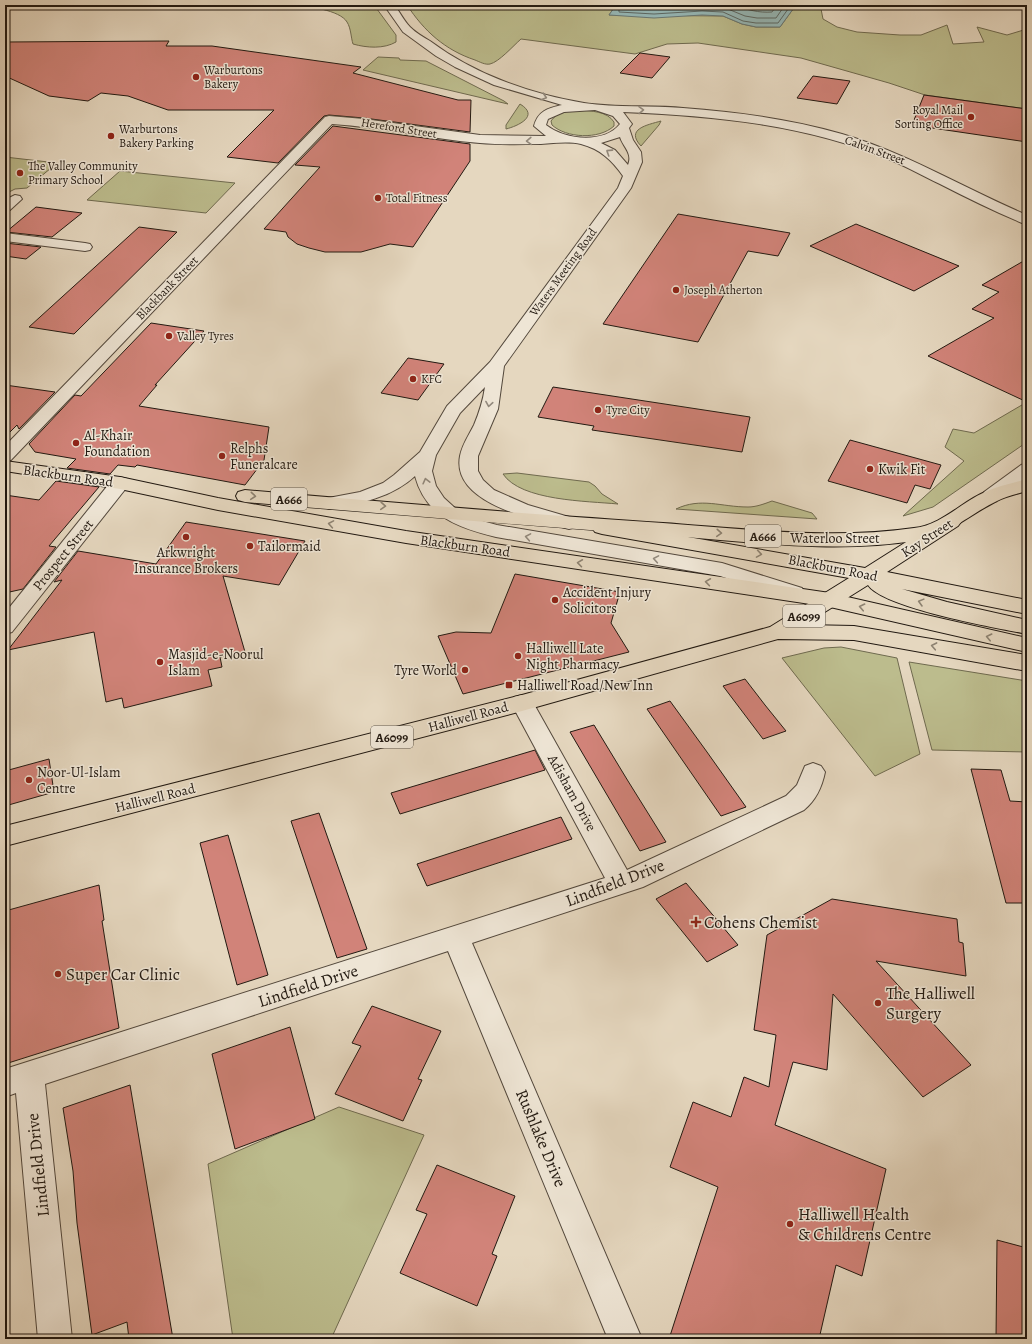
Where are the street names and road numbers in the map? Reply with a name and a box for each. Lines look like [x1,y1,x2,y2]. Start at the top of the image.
street label: Hereford Street [360,114,438,142]
street label: Calvin Street [843,132,907,168]
street label: Waters Meeting Road [525,224,601,320]
street label: Blackbank Street [132,253,202,323]
street label: Blackburn Road [22,460,115,492]
road number: A666 [271,488,307,510]
street label: Kay Street [897,514,957,562]
street label: Prospect Street [28,515,98,595]
road number: A666 [745,525,781,547]
street label: Waterloo Street [789,529,880,548]
street label: Blackburn Road [419,530,512,562]
street label: Blackburn Road [787,550,880,586]
road number: A6099 [783,605,825,627]
street label: Halliwell Road [426,697,511,737]
road number: A6099 [371,726,413,748]
street label: Adisham Drive [543,750,601,835]
street label: Halliwell Road [113,779,198,817]
street label: Lindfield Drive [562,854,668,912]
street label: Lindfield Drive [255,959,361,1013]
street label: Rushlake Drive [510,1085,572,1191]
street label: Lindfield Drive [21,1112,55,1218]

